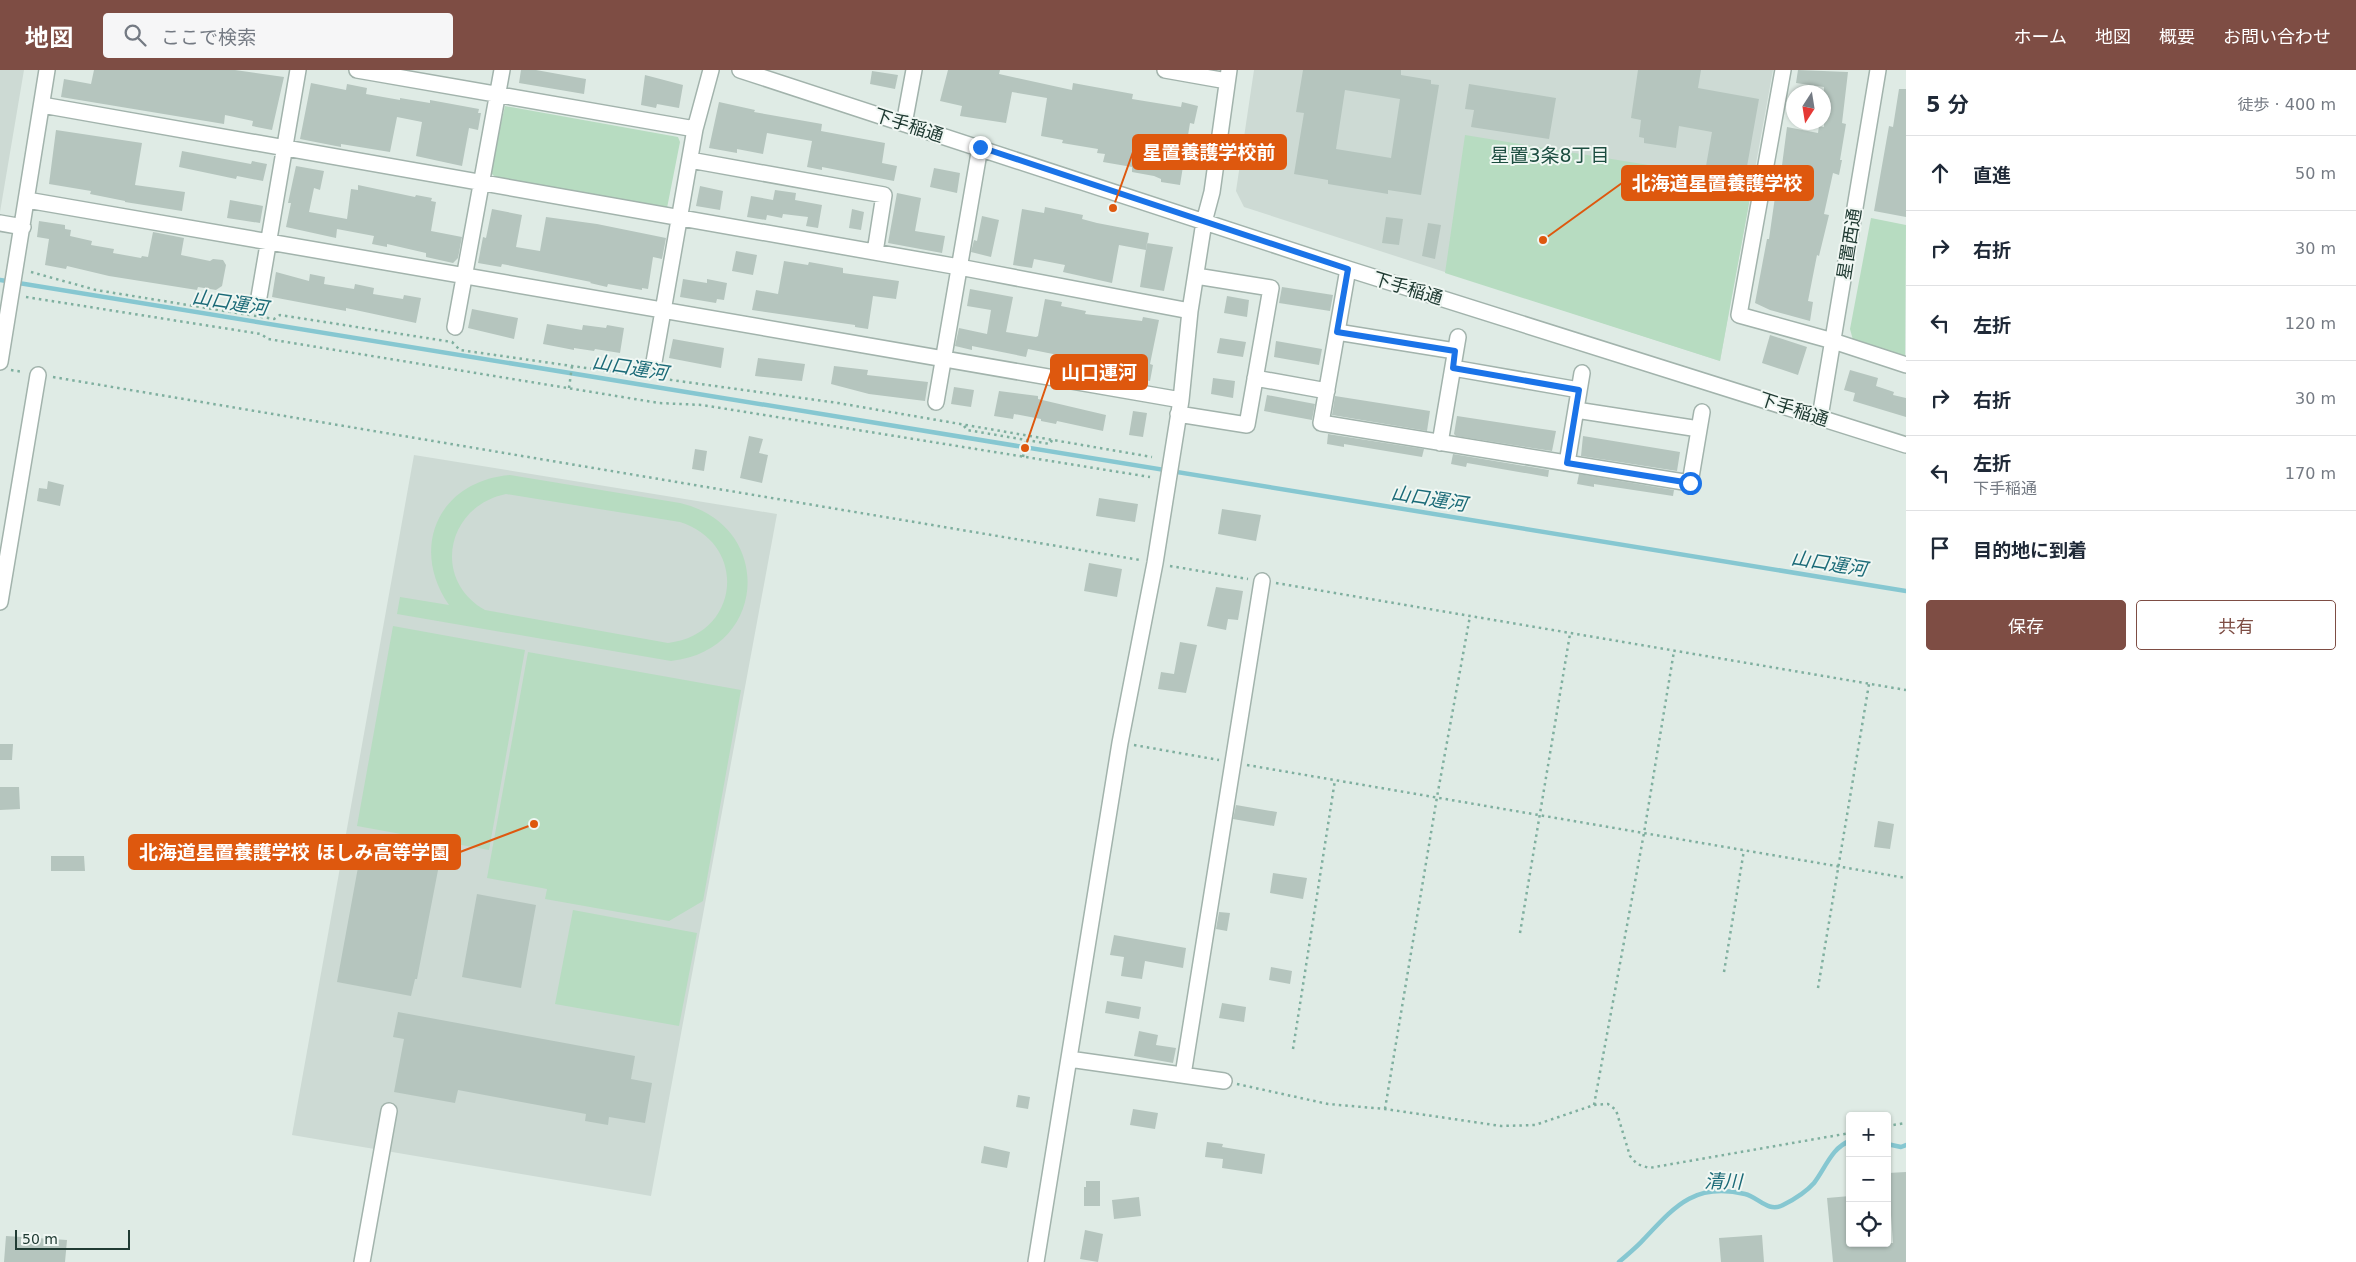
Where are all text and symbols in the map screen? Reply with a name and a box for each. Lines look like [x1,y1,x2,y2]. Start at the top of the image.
search box [103,13,453,58]
icon: search [121,21,149,49]
text: 地図 [25,24,73,52]
text: ここで検索 [161,26,256,48]
text: ホーム [2014,26,2067,47]
text: 地図 [2095,26,2131,47]
text: 概要 [2159,26,2195,47]
text: お問い合わせ [2223,26,2331,47]
north arrow [1786,85,1831,130]
text: 5 分 [1926,93,1969,117]
text: 徒歩 · 400 m [2238,95,2336,114]
street label: 下手稲通 [872,104,946,146]
callout: 星置養護学校前 [1133,135,1286,169]
route end [969,136,992,159]
text: 星置養護学校前 [1142,141,1276,163]
district label: 星置3条8丁目 [1490,144,1610,166]
icon: ahead [1926,159,1954,187]
text: 直進 [1973,164,2011,186]
text: 50 m [2295,164,2336,183]
callout: 北海道星置養護学校 [1622,166,1813,200]
text: 北海道星置養護学校 [1631,172,1803,194]
street label: 星置西通 [1833,207,1865,281]
icon: right [1926,234,1954,262]
text: 右折 [1973,239,2011,261]
text: 30 m [2295,239,2336,258]
street label: 下手稲通 [1371,267,1445,309]
water label: 山口運河 [191,285,273,319]
icon: left [1926,309,1954,337]
text: 左折 [1973,314,2011,336]
text: 120 m [2285,314,2336,333]
water label: 山口運河 [591,350,673,384]
callout: 山口運河 [1051,355,1147,389]
text: 山口運河 [1061,361,1137,383]
icon: right [1926,384,1954,412]
street label: 下手稲通 [1757,388,1831,430]
text: 右折 [1973,389,2011,411]
text: 30 m [2295,389,2336,408]
text: 左折 [1973,452,2011,474]
icon: left [1926,459,1954,487]
text: 170 m [2285,464,2336,483]
route start [1679,472,1702,495]
text: 下手稲通 [1973,479,2037,498]
water label: 山口運河 [1390,481,1472,515]
icon: arrive [1926,534,1954,562]
text: 目的地に到着 [1973,539,2087,561]
water label: 山口運河 [1790,546,1872,580]
button: 保存 [1926,600,2126,650]
button: 共有 [2136,600,2336,650]
callout: 北海道星置養護学校 ほしみ高等学園 [129,835,460,869]
text: 北海道星置養護学校 ほしみ高等学園 [139,841,449,863]
map controls [1846,1112,1891,1247]
button: + [1846,1112,1891,1157]
button: − [1846,1157,1891,1202]
water label: 清川 [1704,1170,1744,1192]
button: locate [1846,1202,1891,1247]
scale bar [15,1227,130,1250]
text: 50 m [22,1231,58,1247]

